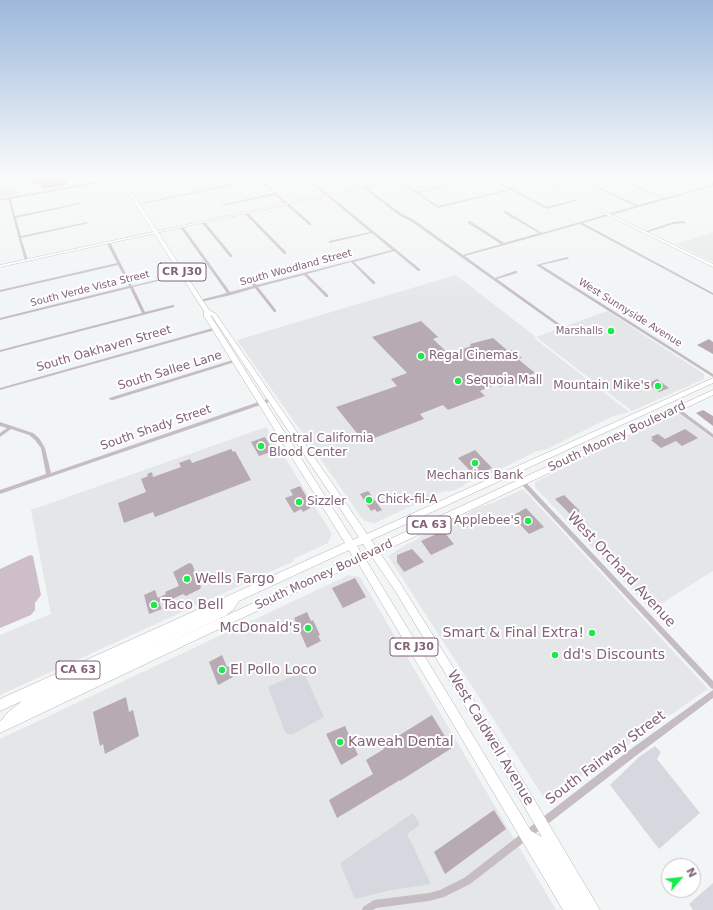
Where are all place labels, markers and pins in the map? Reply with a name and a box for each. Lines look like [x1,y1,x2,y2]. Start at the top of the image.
place label: Marshalls [556,325,603,337]
marker: Marshalls [606,326,616,336]
place label: Regal Cinemas [429,349,518,363]
marker: Regal Cinemas [416,351,426,361]
place label: Sequoia Mall [466,374,542,388]
marker: Sequoia Mall [453,376,463,386]
place label: Mountain Mike's [553,379,650,393]
marker: Mountain Mike's [653,381,663,391]
place label: Central California Blood Center [269,432,373,460]
marker: Central California Blood Center [256,441,266,451]
marker: Mechanics Bank [470,458,480,468]
place label: Mechanics Bank [426,469,524,483]
place label: Chick-fil-A [377,493,437,507]
place label: Sizzler [307,495,346,509]
marker: Chick-fil-A [364,495,374,505]
marker: Sizzler [294,497,304,507]
place label: Applebee's [454,514,520,528]
marker: Applebee's [523,516,533,526]
place label: Wells Fargo [195,571,274,587]
marker: Wells Fargo [182,574,192,584]
place label: Taco Bell [162,597,224,613]
marker: Taco Bell [149,600,159,610]
place label: McDonald's [220,620,300,636]
marker: McDonald's [303,623,313,633]
place label: Smart & Final Extra! [443,625,584,641]
marker: Smart & Final Extra! [587,628,597,638]
place label: dd's Discounts [563,647,665,663]
marker: dd's Discounts [550,650,560,660]
place label: El Pollo Loco [230,662,317,678]
marker: El Pollo Loco [217,665,227,675]
place label: Kaweah Dental [348,734,454,750]
marker: Kaweah Dental [335,737,345,747]

